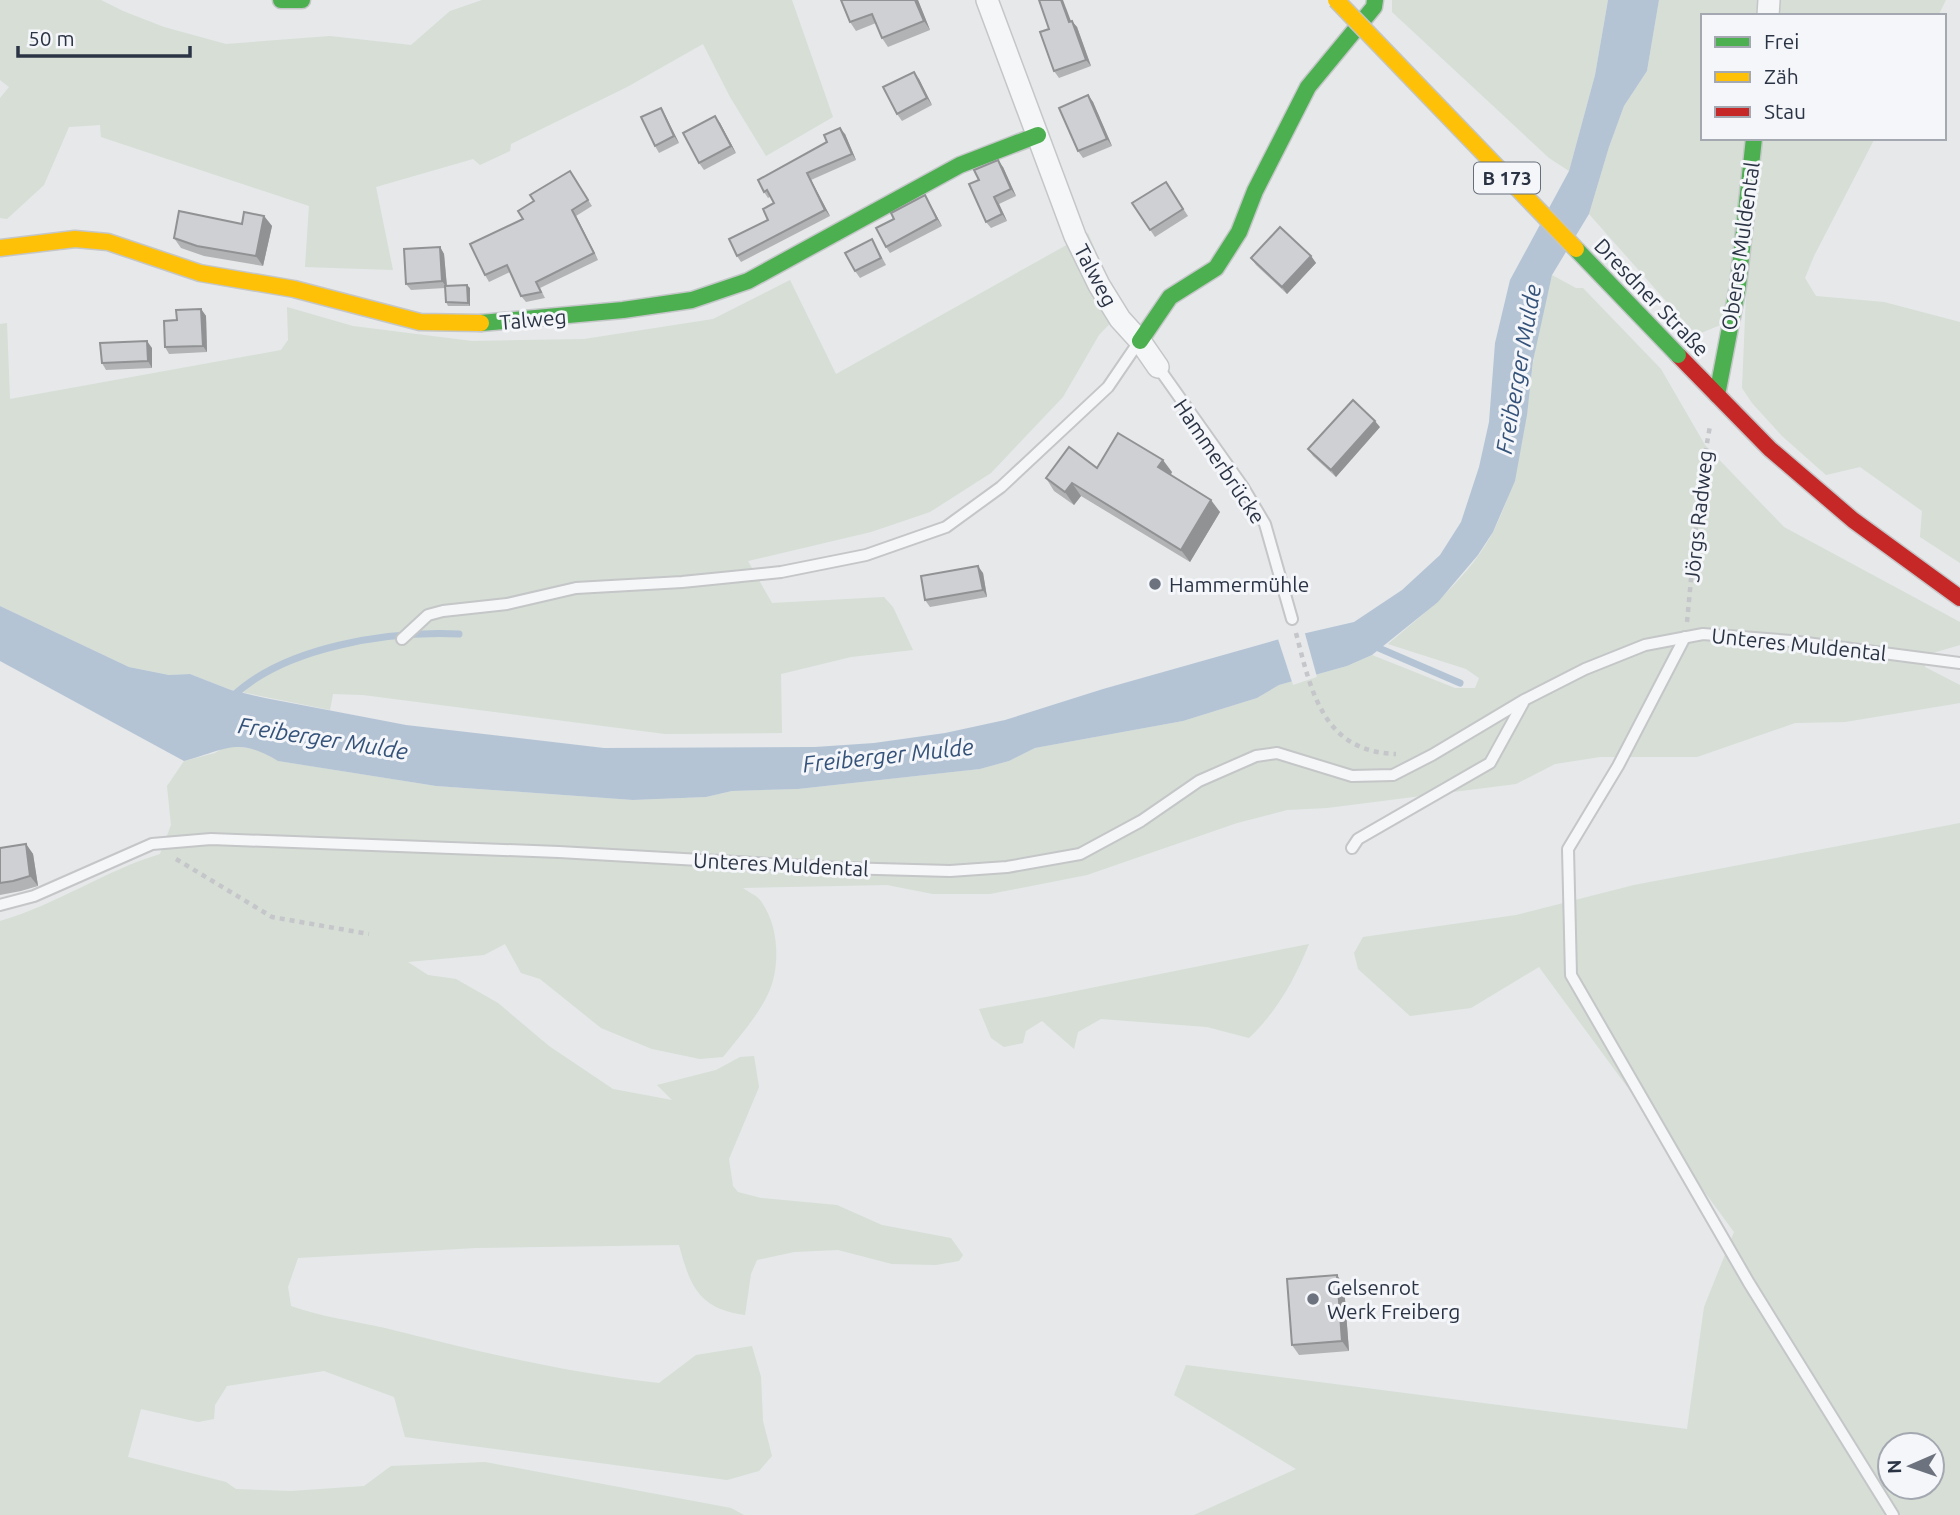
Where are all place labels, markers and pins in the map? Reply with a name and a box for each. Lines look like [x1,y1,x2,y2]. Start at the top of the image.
place label: Hammermühle [1169,572,1309,596]
marker: Hammermühle [1147,576,1163,592]
place label: Gelsenrot Werk Freiberg [1327,1275,1460,1323]
marker: Gelsenrot Werk Freiberg [1305,1291,1321,1307]

